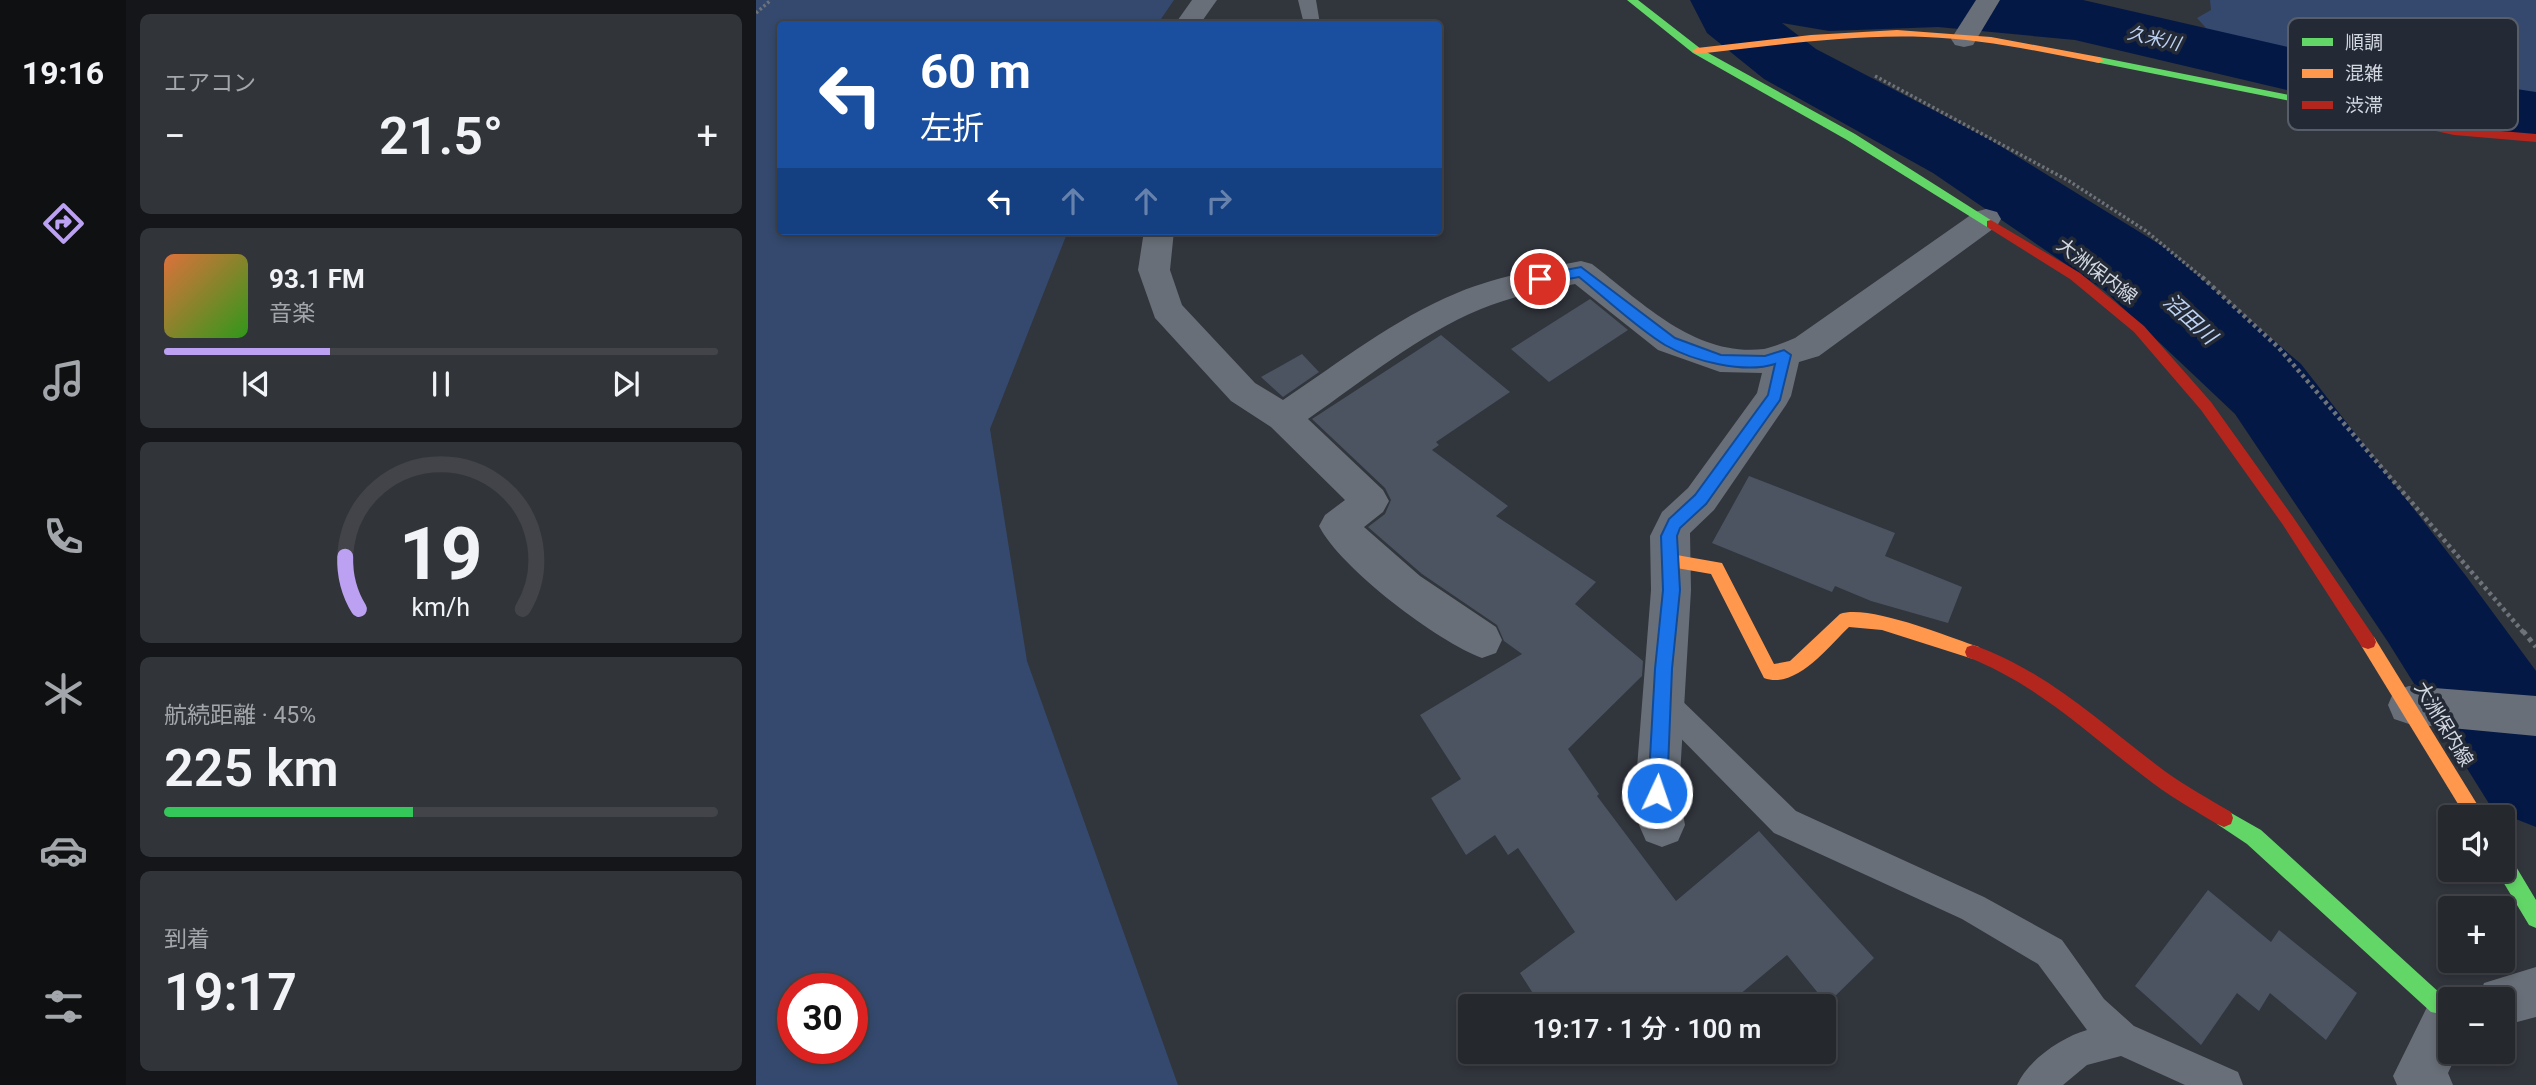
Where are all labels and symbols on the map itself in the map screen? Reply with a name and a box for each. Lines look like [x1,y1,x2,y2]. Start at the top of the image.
legend [2288,18,2518,130]
water label: 久米川 [2125,22,2185,55]
text: 順調 [2345,31,2383,54]
text: 混雑 [2345,62,2383,85]
text: 渋滞 [2345,94,2383,117]
street label: 大洲保内線 [2052,233,2142,309]
pin [1510,249,1570,309]
water label: 沼田川 [2159,289,2223,350]
street label: 大洲保内線 [2410,677,2478,771]
position arrow [1620,756,1694,830]
speed limit sign: 30 [777,973,868,1064]

